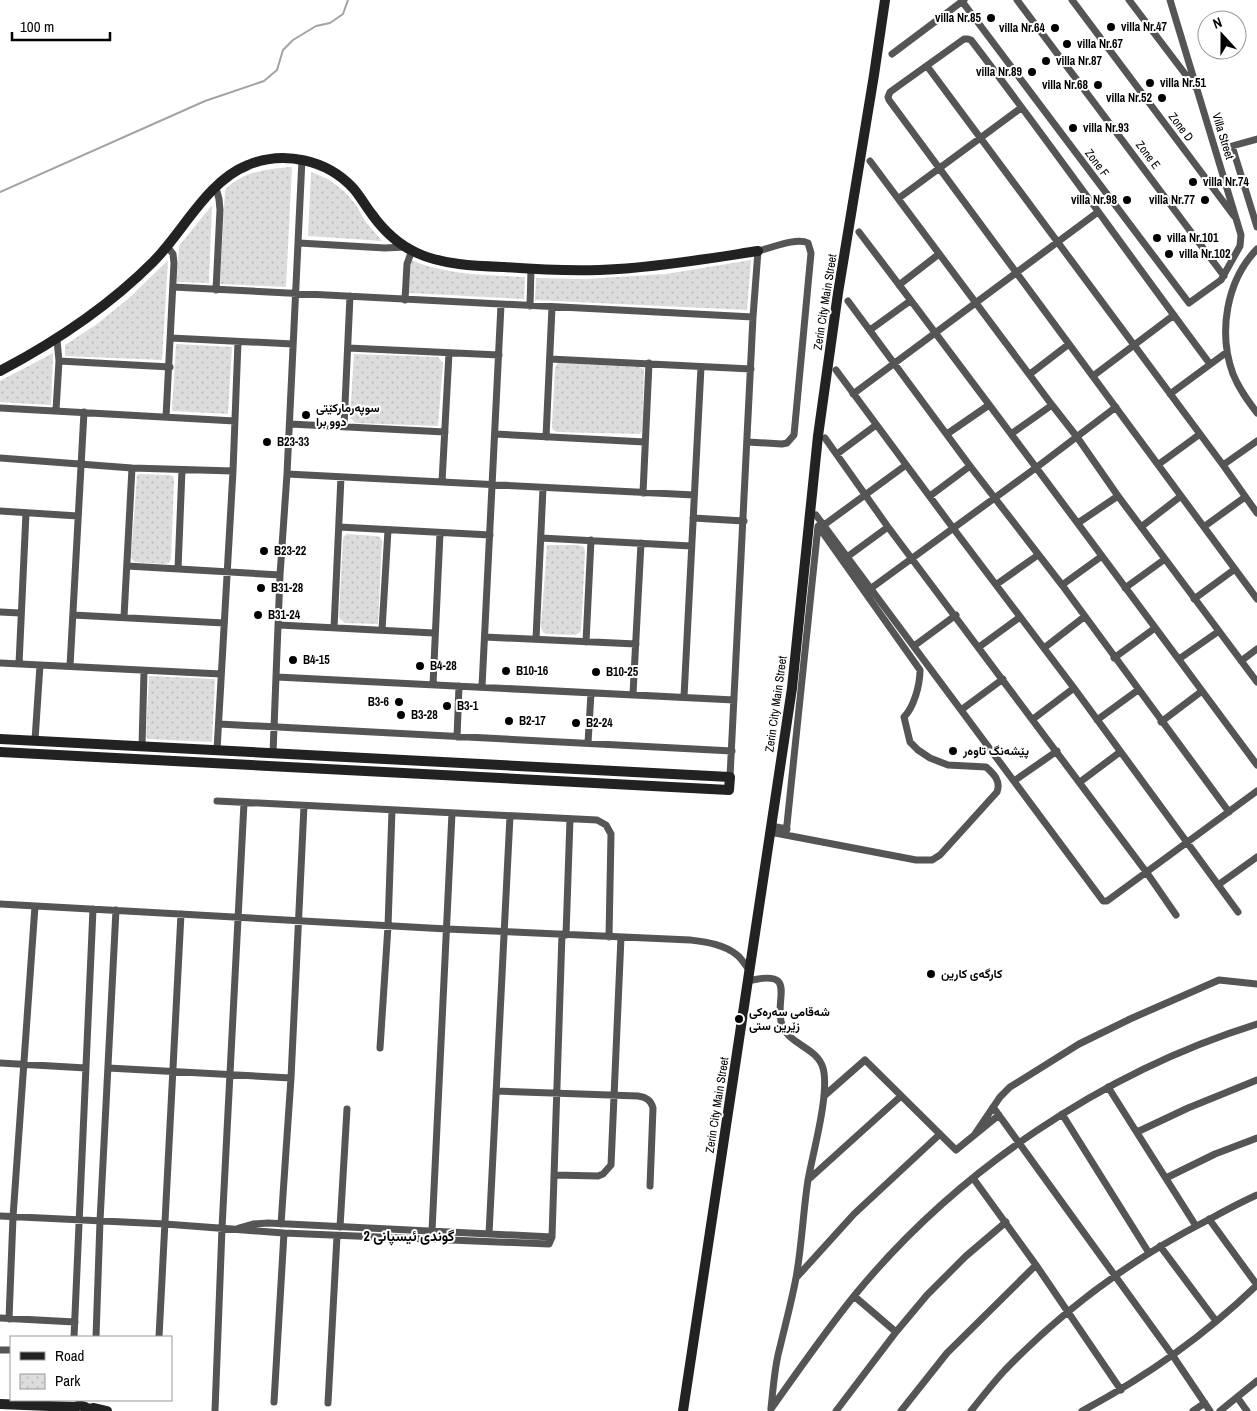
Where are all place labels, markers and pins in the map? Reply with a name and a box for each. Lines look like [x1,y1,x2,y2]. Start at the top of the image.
place label: villa Nr.85 [935,10,982,26]
marker: villa Nr.85 [985,12,997,24]
place label: villa Nr.47 [1121,19,1167,35]
place label: villa Nr.64 [999,20,1046,36]
marker: villa Nr.47 [1105,21,1117,33]
marker: villa Nr.64 [1049,22,1061,34]
place label: villa Nr.67 [1077,36,1123,52]
marker: villa Nr.67 [1061,38,1073,50]
place label: villa Nr.87 [1056,53,1102,69]
marker: villa Nr.87 [1040,55,1052,67]
place label: villa Nr.89 [976,64,1023,80]
marker: villa Nr.89 [1026,66,1038,78]
place label: villa Nr.51 [1160,75,1206,91]
place label: villa Nr.68 [1042,77,1089,93]
marker: villa Nr.51 [1144,77,1156,89]
marker: villa Nr.68 [1092,79,1104,91]
place label: villa Nr.52 [1106,90,1153,106]
marker: villa Nr.52 [1156,92,1168,104]
place label: villa Nr.93 [1083,120,1129,136]
marker: villa Nr.93 [1067,122,1079,134]
place label: villa Nr.74 [1203,174,1249,190]
marker: villa Nr.74 [1187,176,1199,188]
place label: villa Nr.98 [1071,192,1118,208]
place label: villa Nr.77 [1149,192,1196,208]
marker: villa Nr.98 [1121,194,1133,206]
marker: villa Nr.77 [1199,194,1211,206]
place label: villa Nr.101 [1167,230,1219,246]
marker: villa Nr.101 [1151,232,1163,244]
place label: villa Nr.102 [1179,246,1231,262]
marker: villa Nr.102 [1163,248,1175,260]
place label: سوپەرمارکێتی دوو برا [316,400,380,430]
marker: سوپەرمارکێتی دوو برا [300,409,312,421]
place label: B23-33 [277,434,310,450]
marker: B23-33 [261,436,273,448]
place label: B23-22 [274,543,307,559]
marker: B23-22 [258,545,270,557]
place label: B31-28 [271,580,304,596]
marker: B31-28 [255,582,267,594]
place label: B31-24 [268,607,301,623]
marker: B31-24 [252,609,264,621]
place label: B4-15 [303,652,330,668]
marker: B4-15 [287,654,299,666]
place label: B4-28 [430,658,457,674]
marker: B4-28 [414,660,426,672]
place label: B10-16 [516,663,549,679]
place label: B10-25 [606,664,639,680]
marker: B10-16 [500,665,512,677]
marker: B10-25 [590,666,602,678]
place label: B3-6 [368,694,390,710]
marker: B3-6 [393,696,405,708]
place label: B3-1 [457,698,479,714]
marker: B3-1 [441,700,453,712]
place label: B3-28 [411,707,438,723]
marker: B3-28 [395,709,407,721]
place label: B2-17 [519,713,546,729]
marker: B2-17 [503,715,515,727]
place label: B2-24 [586,715,613,731]
marker: B2-24 [570,717,582,729]
place label: پێشەنگ تاوەر [962,743,1029,759]
marker: پێشەنگ تاوەر [947,745,959,757]
place label: کارگەی کارین [941,966,1003,982]
marker: کارگەی کارین [925,968,937,980]
place label: شەقامی سەرەکی زێرین ستی [749,1004,830,1034]
marker: شەقامی سەرەکی زێرین ستی [733,1013,745,1025]

